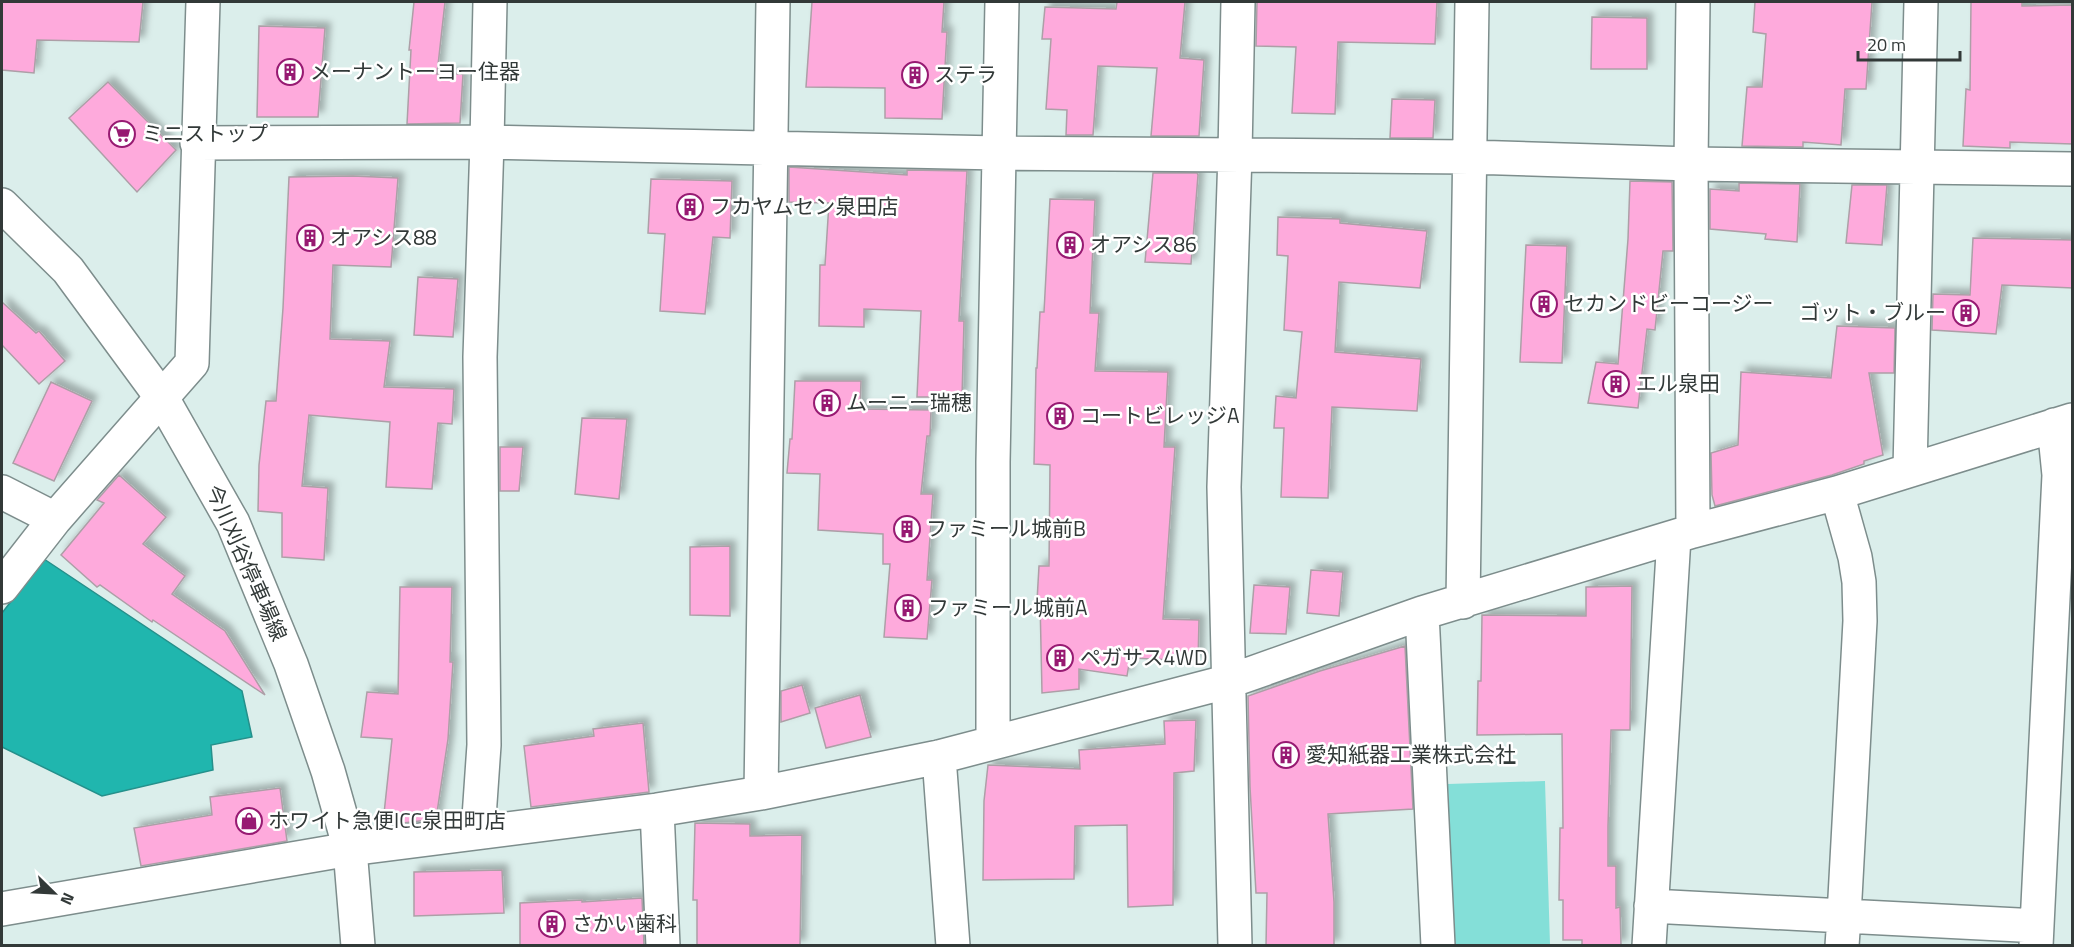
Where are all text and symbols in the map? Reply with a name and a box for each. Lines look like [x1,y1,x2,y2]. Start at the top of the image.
scale bar [1858,24,1960,62]
text: 20 m [1867,31,1906,58]
place label: メーナントーヨー住器 [310,55,520,87]
building icon: メーナントーヨー住器 [275,57,305,87]
place label: ステラ [934,58,997,90]
building icon: ステラ [900,60,930,90]
place label: ミニストップ [142,117,268,149]
supermarket icon: ミニストップ [107,119,137,149]
place label: フカヤムセン泉田店 [710,190,898,222]
building icon: フカヤムセン泉田店 [675,192,705,222]
place label: オアシス88 [330,221,437,253]
building icon: オアシス88 [295,223,325,253]
place label: オアシス86 [1090,228,1197,260]
building icon: オアシス86 [1055,230,1085,260]
place label: セカンドビーコージー [1564,287,1774,319]
building icon: セカンドビーコージー [1529,289,1559,319]
place label: ゴット・ブルー [1799,296,1946,328]
building icon: ゴット・ブルー [1951,298,1981,328]
place label: エル泉田 [1636,367,1720,399]
building icon: エル泉田 [1601,369,1631,399]
place label: ムーニー瑞穂 [846,386,972,418]
building icon: ムーニー瑞穂 [812,388,842,418]
place label: コートビレッジA [1080,399,1240,431]
building icon: コートビレッジA [1045,401,1075,431]
street label: 今川刈谷停車場線 [198,479,296,646]
place label: ファミール城前B [926,512,1086,544]
building icon: ファミール城前B [892,514,922,544]
place label: ファミール城前A [928,591,1088,623]
building icon: ファミール城前A [893,593,923,623]
place label: ペガサス4WD [1080,641,1208,673]
building icon: ペガサス4WD [1045,643,1075,673]
place label: 愛知紙器工業株式会社 [1306,738,1516,770]
building icon: 愛知紙器工業株式会社 [1271,740,1301,770]
place label: ホワイト急便ICC泉田町店 [268,804,506,836]
shop icon: ホワイト急便ICC泉田町店 [234,806,264,836]
north arrow [24,863,84,923]
text: N [54,889,81,909]
place label: さかい歯科 [572,907,677,939]
building icon: さかい歯科 [537,909,567,939]

